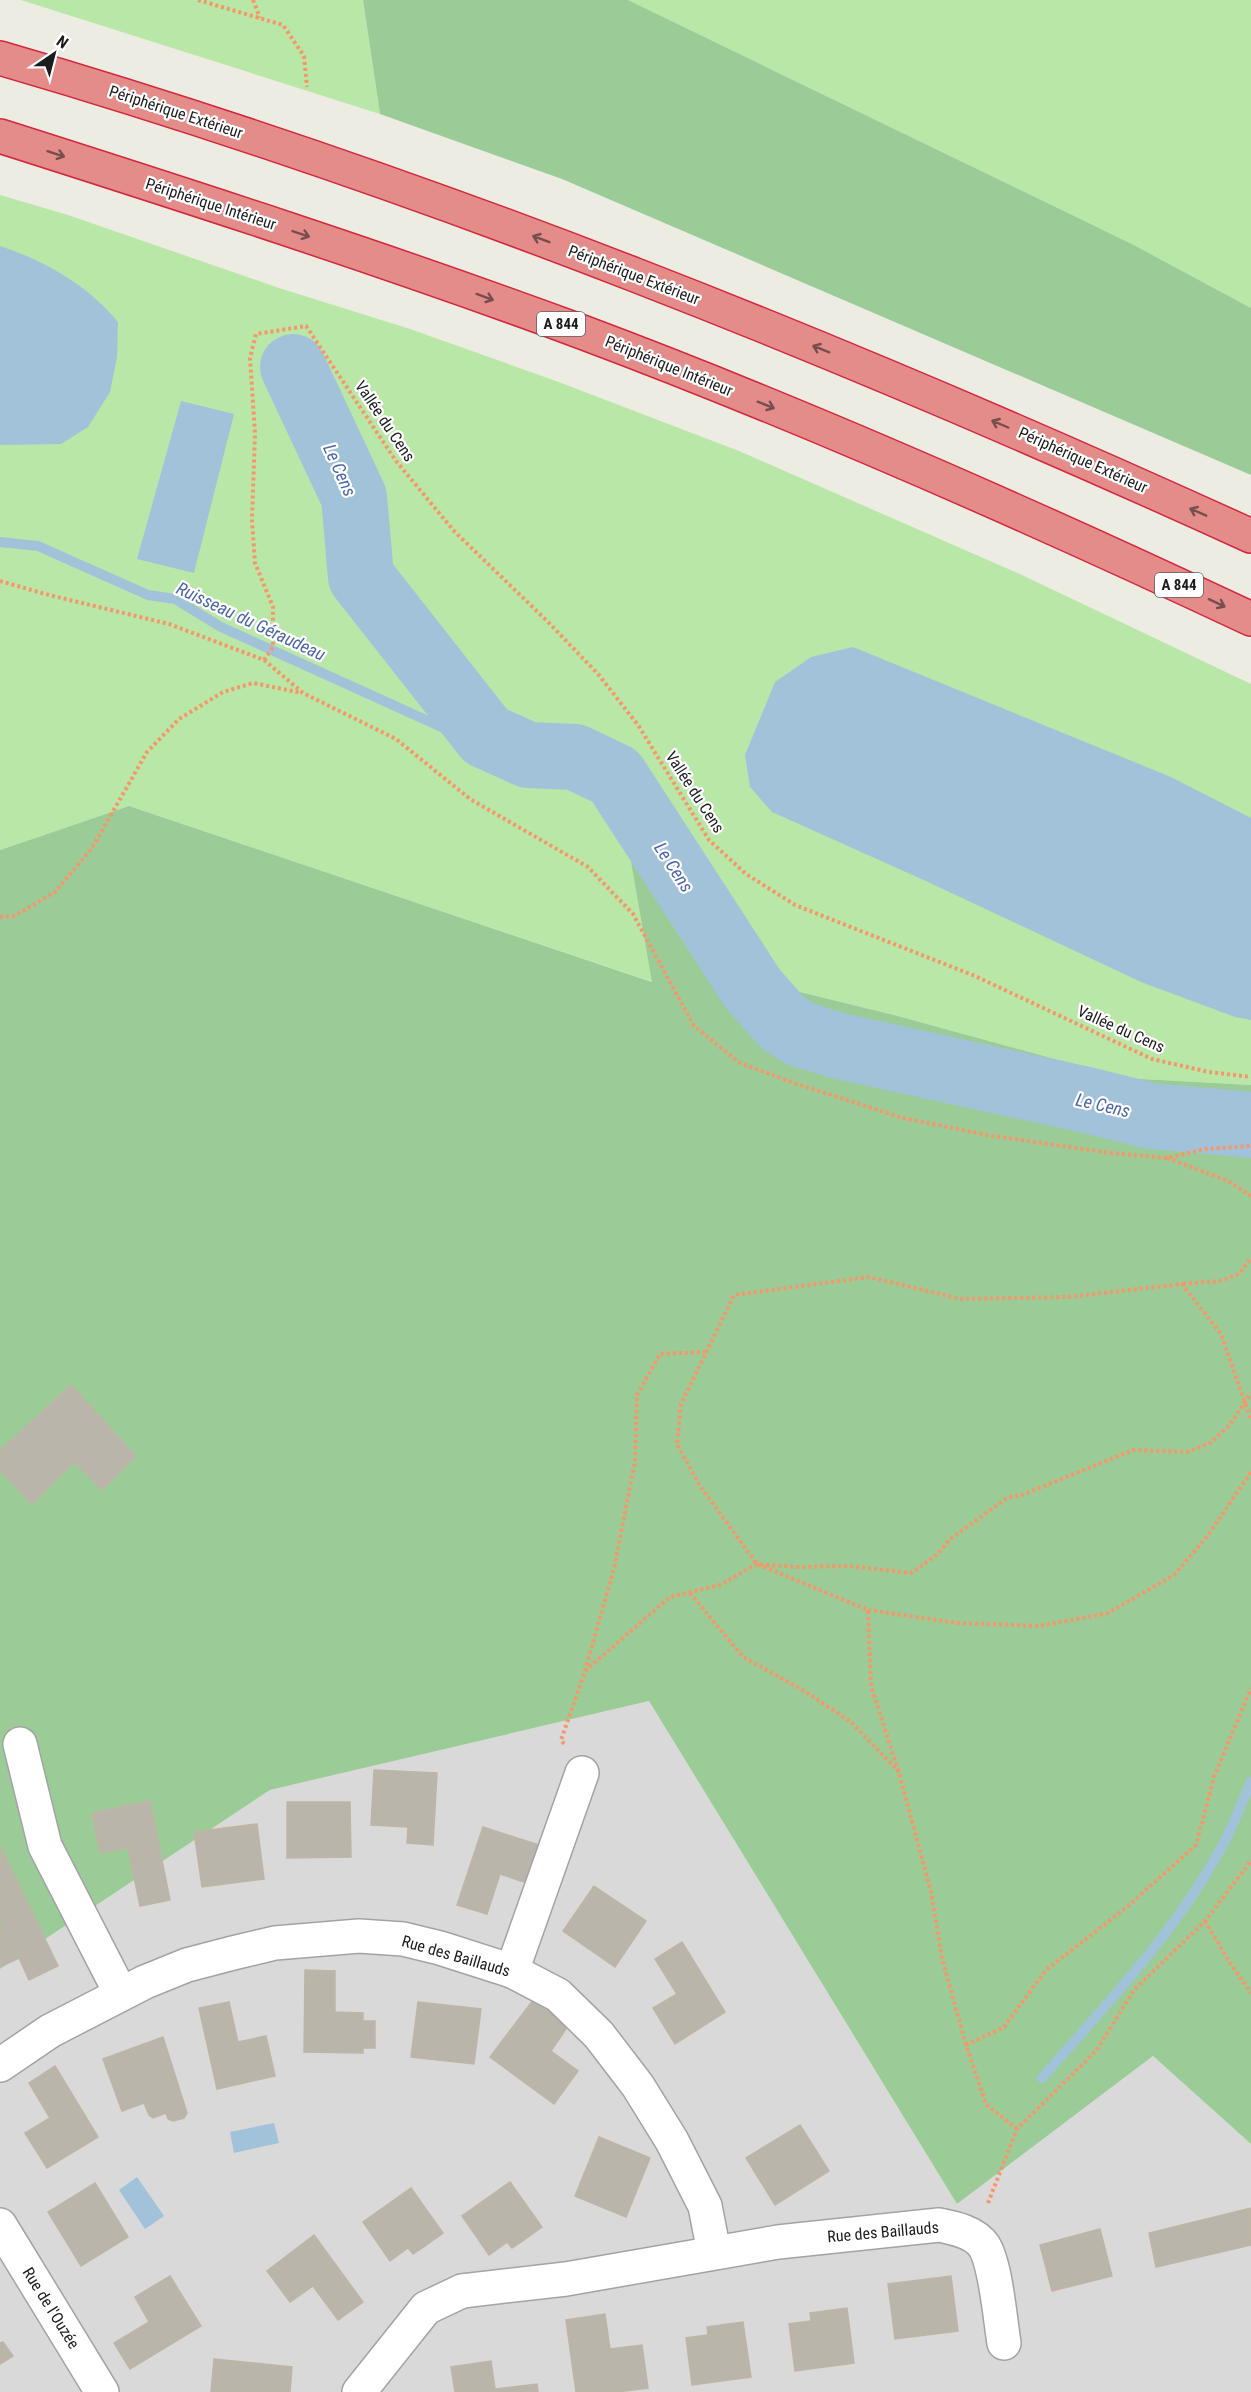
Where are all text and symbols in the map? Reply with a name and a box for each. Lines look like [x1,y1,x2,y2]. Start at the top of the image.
north arrow [24,24,84,84]
text: N [53,32,72,53]
street label: Périphérique Extérieur [107,81,245,143]
one-way arrow [46,149,65,160]
street label: Périphérique Intérieur [143,174,279,234]
one-way arrow [291,229,310,240]
one-way arrow [532,233,551,244]
street label: Périphérique Extérieur [566,241,703,309]
one-way arrow [476,293,494,304]
road number: A 844 [537,312,585,336]
street label: Périphérique Intérieur [602,332,736,400]
one-way arrow [812,342,830,353]
street label: Vallée du Cens [351,377,419,465]
one-way arrow [756,400,774,411]
one-way arrow [992,418,1010,429]
street label: Périphérique Extérieur [1016,423,1151,497]
water label: Le Cens [319,441,361,499]
one-way arrow [1189,506,1207,517]
road number: A 844 [1155,573,1203,597]
water label: Ruisseau du Géraudeau [173,577,329,665]
one-way arrow [1207,598,1225,610]
street label: Vallée du Cens [662,748,728,836]
water label: Le Cens [650,838,698,896]
street label: Vallée du Cens [1075,1001,1167,1057]
water label: Le Cens [1074,1089,1132,1121]
street label: Rue des Baillauds [400,1931,512,1981]
street label: Rue des Baillauds [826,2218,940,2246]
street label: Rue de l'Ouzée [19,2264,83,2352]

